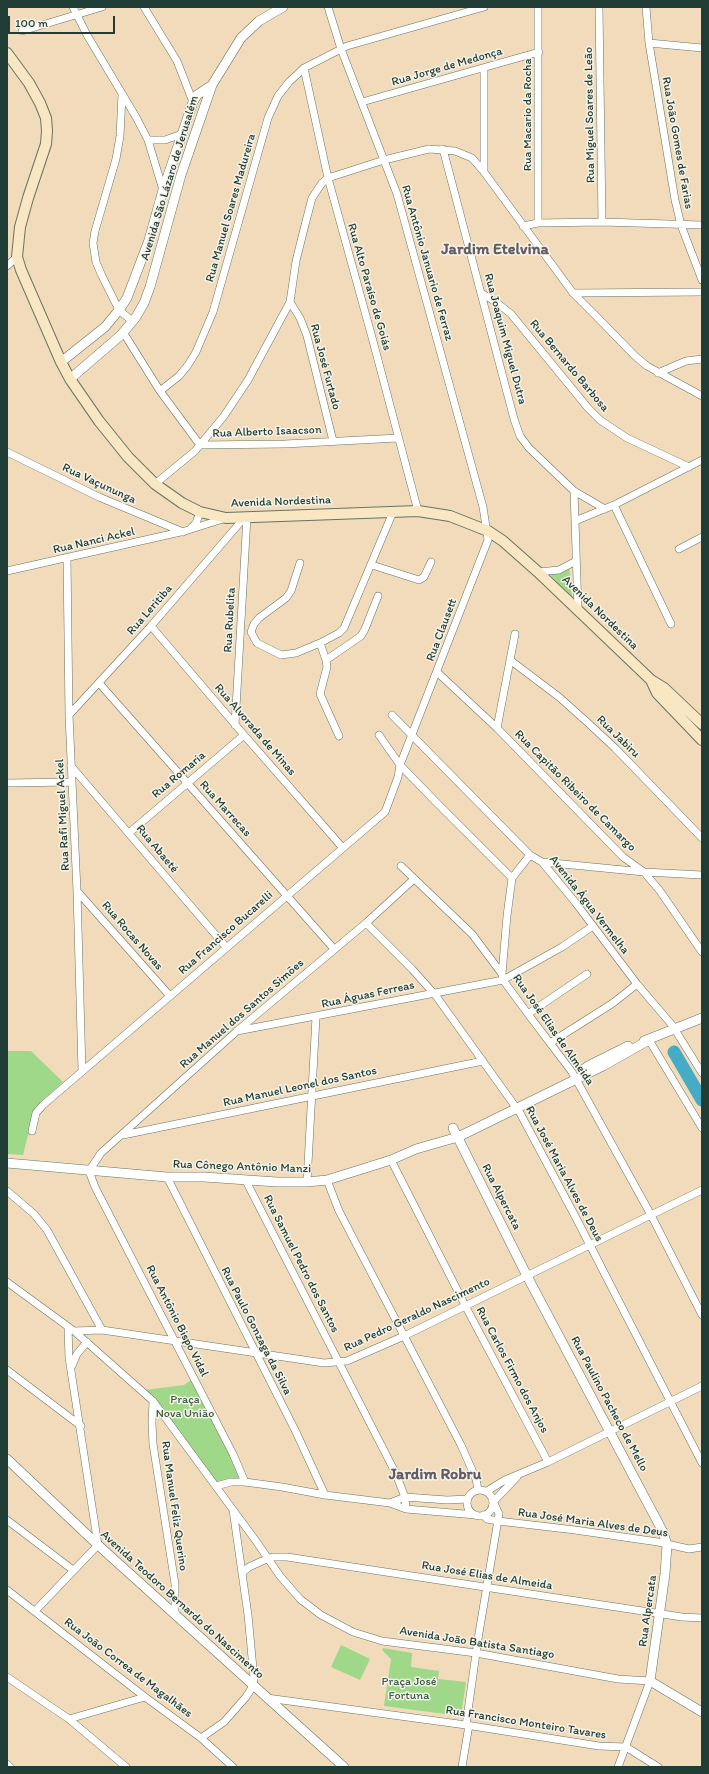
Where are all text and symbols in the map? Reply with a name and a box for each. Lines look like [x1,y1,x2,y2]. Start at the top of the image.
scale bar [10,8,117,34]
text: 100 m [15,16,48,30]
street label: Rua Jorge de Medonça [390,44,504,90]
street label: Rua Miguel Soares de Leão [582,47,598,183]
street label: Rua Macario da Rocha [521,59,535,171]
street label: Rua João Gomes de Farias [658,76,696,210]
street label: Avenida São Lázaro de Jerusalém [138,94,202,262]
street label: Rua Manuel Soares Madureira [203,132,259,284]
street label: Rua Antônio Januario de Ferraz [398,183,456,343]
street label: Rua Alto Paraíso de Goiás [344,222,394,352]
district label: Jardim Etelvina [441,240,549,260]
street label: Rua Joaquim Miguel Dutra [481,272,529,406]
street label: Rua Bernardo Barbosa [526,317,612,415]
street label: Rua José Furtado [307,322,343,412]
street label: Rua Alberto Isaacson [212,423,322,441]
street label: Rua Vaçununga [60,461,138,507]
street label: Avenida Nordestina [231,493,331,511]
street label: Rua Nanci Ackel [52,525,136,557]
street label: Avenida Nordestina [559,573,641,653]
street label: Rua Leritiba [124,582,176,638]
street label: Rua Rubelita [221,587,239,653]
street label: Rua Clausett [423,597,461,663]
street label: Rua Alvorada de Minas [211,681,299,779]
street label: Rua Jabiru [593,713,643,761]
street label: Rua Capitão Ribeiro de Camargo [511,727,639,855]
street label: Rua Romaria [149,748,209,802]
street label: Rua Rafi Miguel Ackel [53,759,73,871]
street label: Rua Marrecas [196,778,254,840]
street label: Rua Abaeté [133,822,181,876]
street label: Avenida Água Vermelha [546,853,632,957]
street label: Rua Francisco Bucarelli [176,888,276,978]
street label: Rua Rocas Novas [98,899,166,973]
street label: Rua Manuel dos Santos Simões [177,956,307,1072]
street label: Rua José Elias de Almeida [509,972,597,1088]
street label: Rua Águas Ferreas [320,978,416,1012]
street label: Rua Manuel Leonel dos Santos [222,1064,378,1110]
street label: Rua José Maria Alves de Deus [522,1104,606,1244]
street label: Rua Cônego Antônio Manzi [173,1157,311,1177]
street label: Rua Alpercata [478,1162,524,1232]
street label: Rua Samuel Pedro dos Santos [260,1193,342,1335]
street label: Rua Antônio Bispo Vidal [143,1263,211,1379]
street label: Rua Paulo Gonzaga da Silva [217,1265,295,1397]
street label: Rua Pedro Geraldo Nascimento [342,1275,492,1355]
street label: Rua Carlos Firmo dos Anjos [473,1304,551,1436]
street label: Rua Paulino Pacheco de Mello [567,1334,651,1474]
park label: Praça Nova União [156,1393,214,1421]
street label: Rua Manuel Feliz Querino [158,1440,190,1572]
district label: Jardim Robru [389,1465,481,1485]
street label: Rua José Maria Alves de Deus [517,1505,669,1541]
street label: Avenida Teodoro Bernardo do Nascimento [97,1528,267,1682]
street label: Rua José Elias de Almeida [421,1559,553,1593]
street label: Rua Alpercata [636,1574,660,1648]
street label: Rua João Correa de Magalhães [61,1615,195,1721]
street label: Avenida João Batista Santiago [398,1624,556,1662]
park label: Praça José Fortuna [382,1675,436,1703]
street label: Rua Francisco Monteiro Tavares [445,1703,607,1743]

